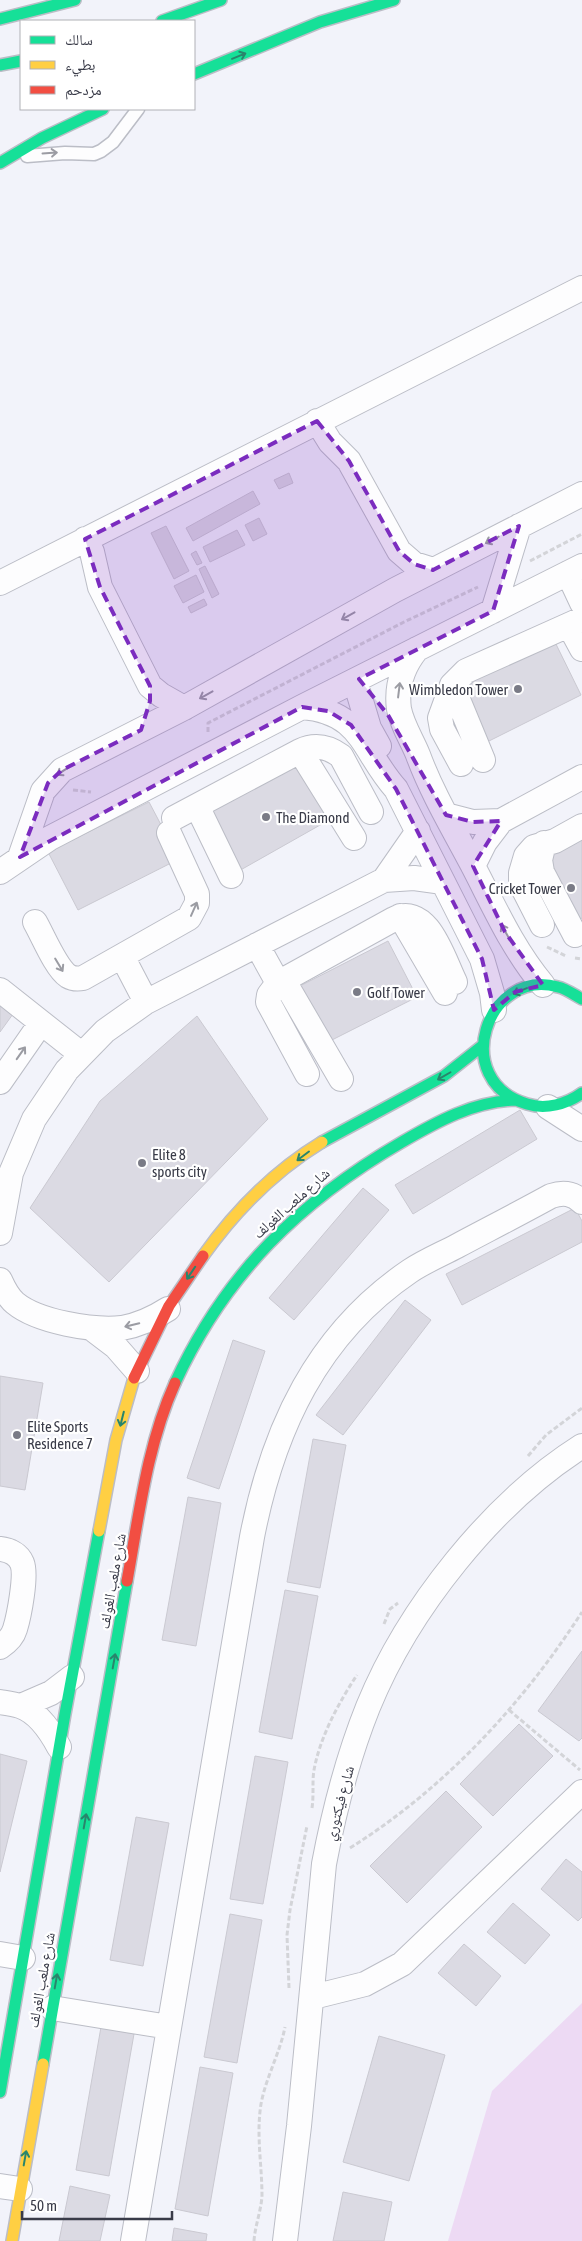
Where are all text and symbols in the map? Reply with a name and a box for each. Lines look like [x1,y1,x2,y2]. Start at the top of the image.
legend [20,20,195,110]
text: سالك [65,31,93,48]
one-way arrow [231,51,246,60]
text: بطيء [65,56,95,77]
text: مزدحم [65,81,102,100]
one-way arrow [42,149,58,158]
one-way arrow [485,536,500,545]
one-way arrow [341,611,356,621]
place label: Wimbledon Tower [409,681,509,698]
one-way arrow [394,682,404,698]
marker: Wimbledon Tower [512,683,524,695]
one-way arrow [200,691,214,701]
one-way arrow [56,766,70,776]
place label: The Diamond [276,809,350,826]
marker: The Diamond [260,811,272,823]
place label: Cricket Tower [489,880,562,897]
marker: Cricket Tower [565,882,577,894]
one-way arrow [189,901,199,916]
one-way arrow [500,923,510,938]
one-way arrow [55,957,65,971]
place label: Golf Tower [367,984,425,1001]
marker: Golf Tower [351,986,363,998]
one-way arrow [513,986,528,996]
one-way arrow [16,1046,26,1060]
one-way arrow [437,1072,451,1082]
place label: Elite 8 sports city [152,1146,207,1180]
one-way arrow [296,1151,310,1161]
marker: Elite 8 sports city [136,1157,148,1169]
street label: شارع ملعب الغولف [249,1164,334,1243]
one-way arrow [186,1266,196,1280]
one-way arrow [124,1321,140,1330]
one-way arrow [117,1411,126,1427]
place label: Elite Sports Residence 7 [27,1418,93,1452]
marker: Elite Sports Residence 7 [11,1429,23,1441]
street label: شارع ملعب الغولف [95,1532,131,1631]
one-way arrow [109,1654,119,1670]
street label: شارع فيكتوري [321,1764,361,1843]
one-way arrow [81,1814,90,1830]
street label: شارع ملعب الغولف [24,1931,60,2030]
one-way arrow [52,1973,62,1989]
one-way arrow [21,2151,31,2167]
scale bar [22,2188,172,2220]
text: 50 m [30,2197,57,2214]

